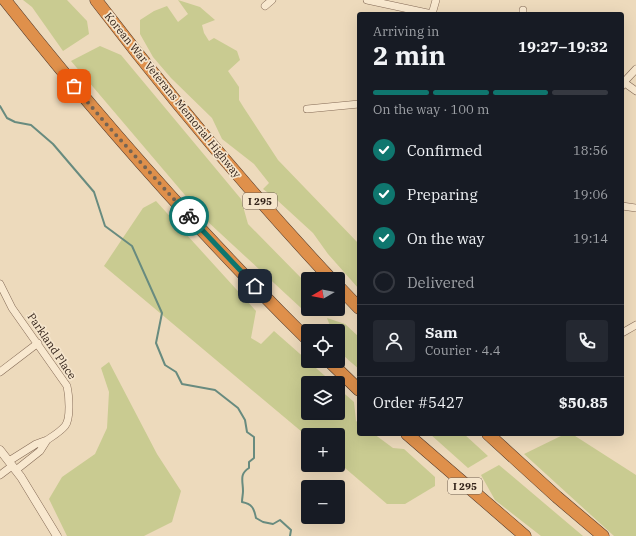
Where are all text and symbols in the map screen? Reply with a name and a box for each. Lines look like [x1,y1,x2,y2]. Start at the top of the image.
street label: Korean War Veterans Memorial Highway [102,9,244,181]
text: Arriving in [373,23,439,40]
text: 19:27–19:32 [518,37,608,56]
text: 2 min [373,38,446,72]
pin [57,69,91,103]
icon: bag [63,75,85,97]
text: On the way · 100 m [373,101,489,118]
icon: check [373,139,395,161]
text: Confirmed [407,141,482,160]
text: 18:56 [573,142,608,159]
icon: check [373,183,395,205]
text: Preparing [407,185,478,204]
text: 19:06 [573,186,608,203]
road number: I 295 [243,193,277,209]
courier [169,196,209,236]
icon: bike [178,205,200,227]
icon: check [373,227,395,249]
text: On the way [407,229,485,248]
text: 19:14 [573,230,608,247]
pin [238,269,272,303]
north arrow [301,272,345,316]
map controls [301,272,345,524]
text: Delivered [407,273,475,292]
icon: home [244,275,266,297]
street label: Parkland Place [25,310,79,382]
button: person [373,320,415,362]
button: phone [566,320,608,362]
text: Sam [425,323,458,342]
button: locate [301,324,345,368]
text: Courier · 4.4 [425,342,501,359]
button: layers [301,376,345,420]
text: Order #5427 [373,393,464,412]
text: $50.85 [559,393,608,412]
button: + [301,428,345,472]
road number: I 295 [448,478,482,494]
button: − [301,480,345,524]

